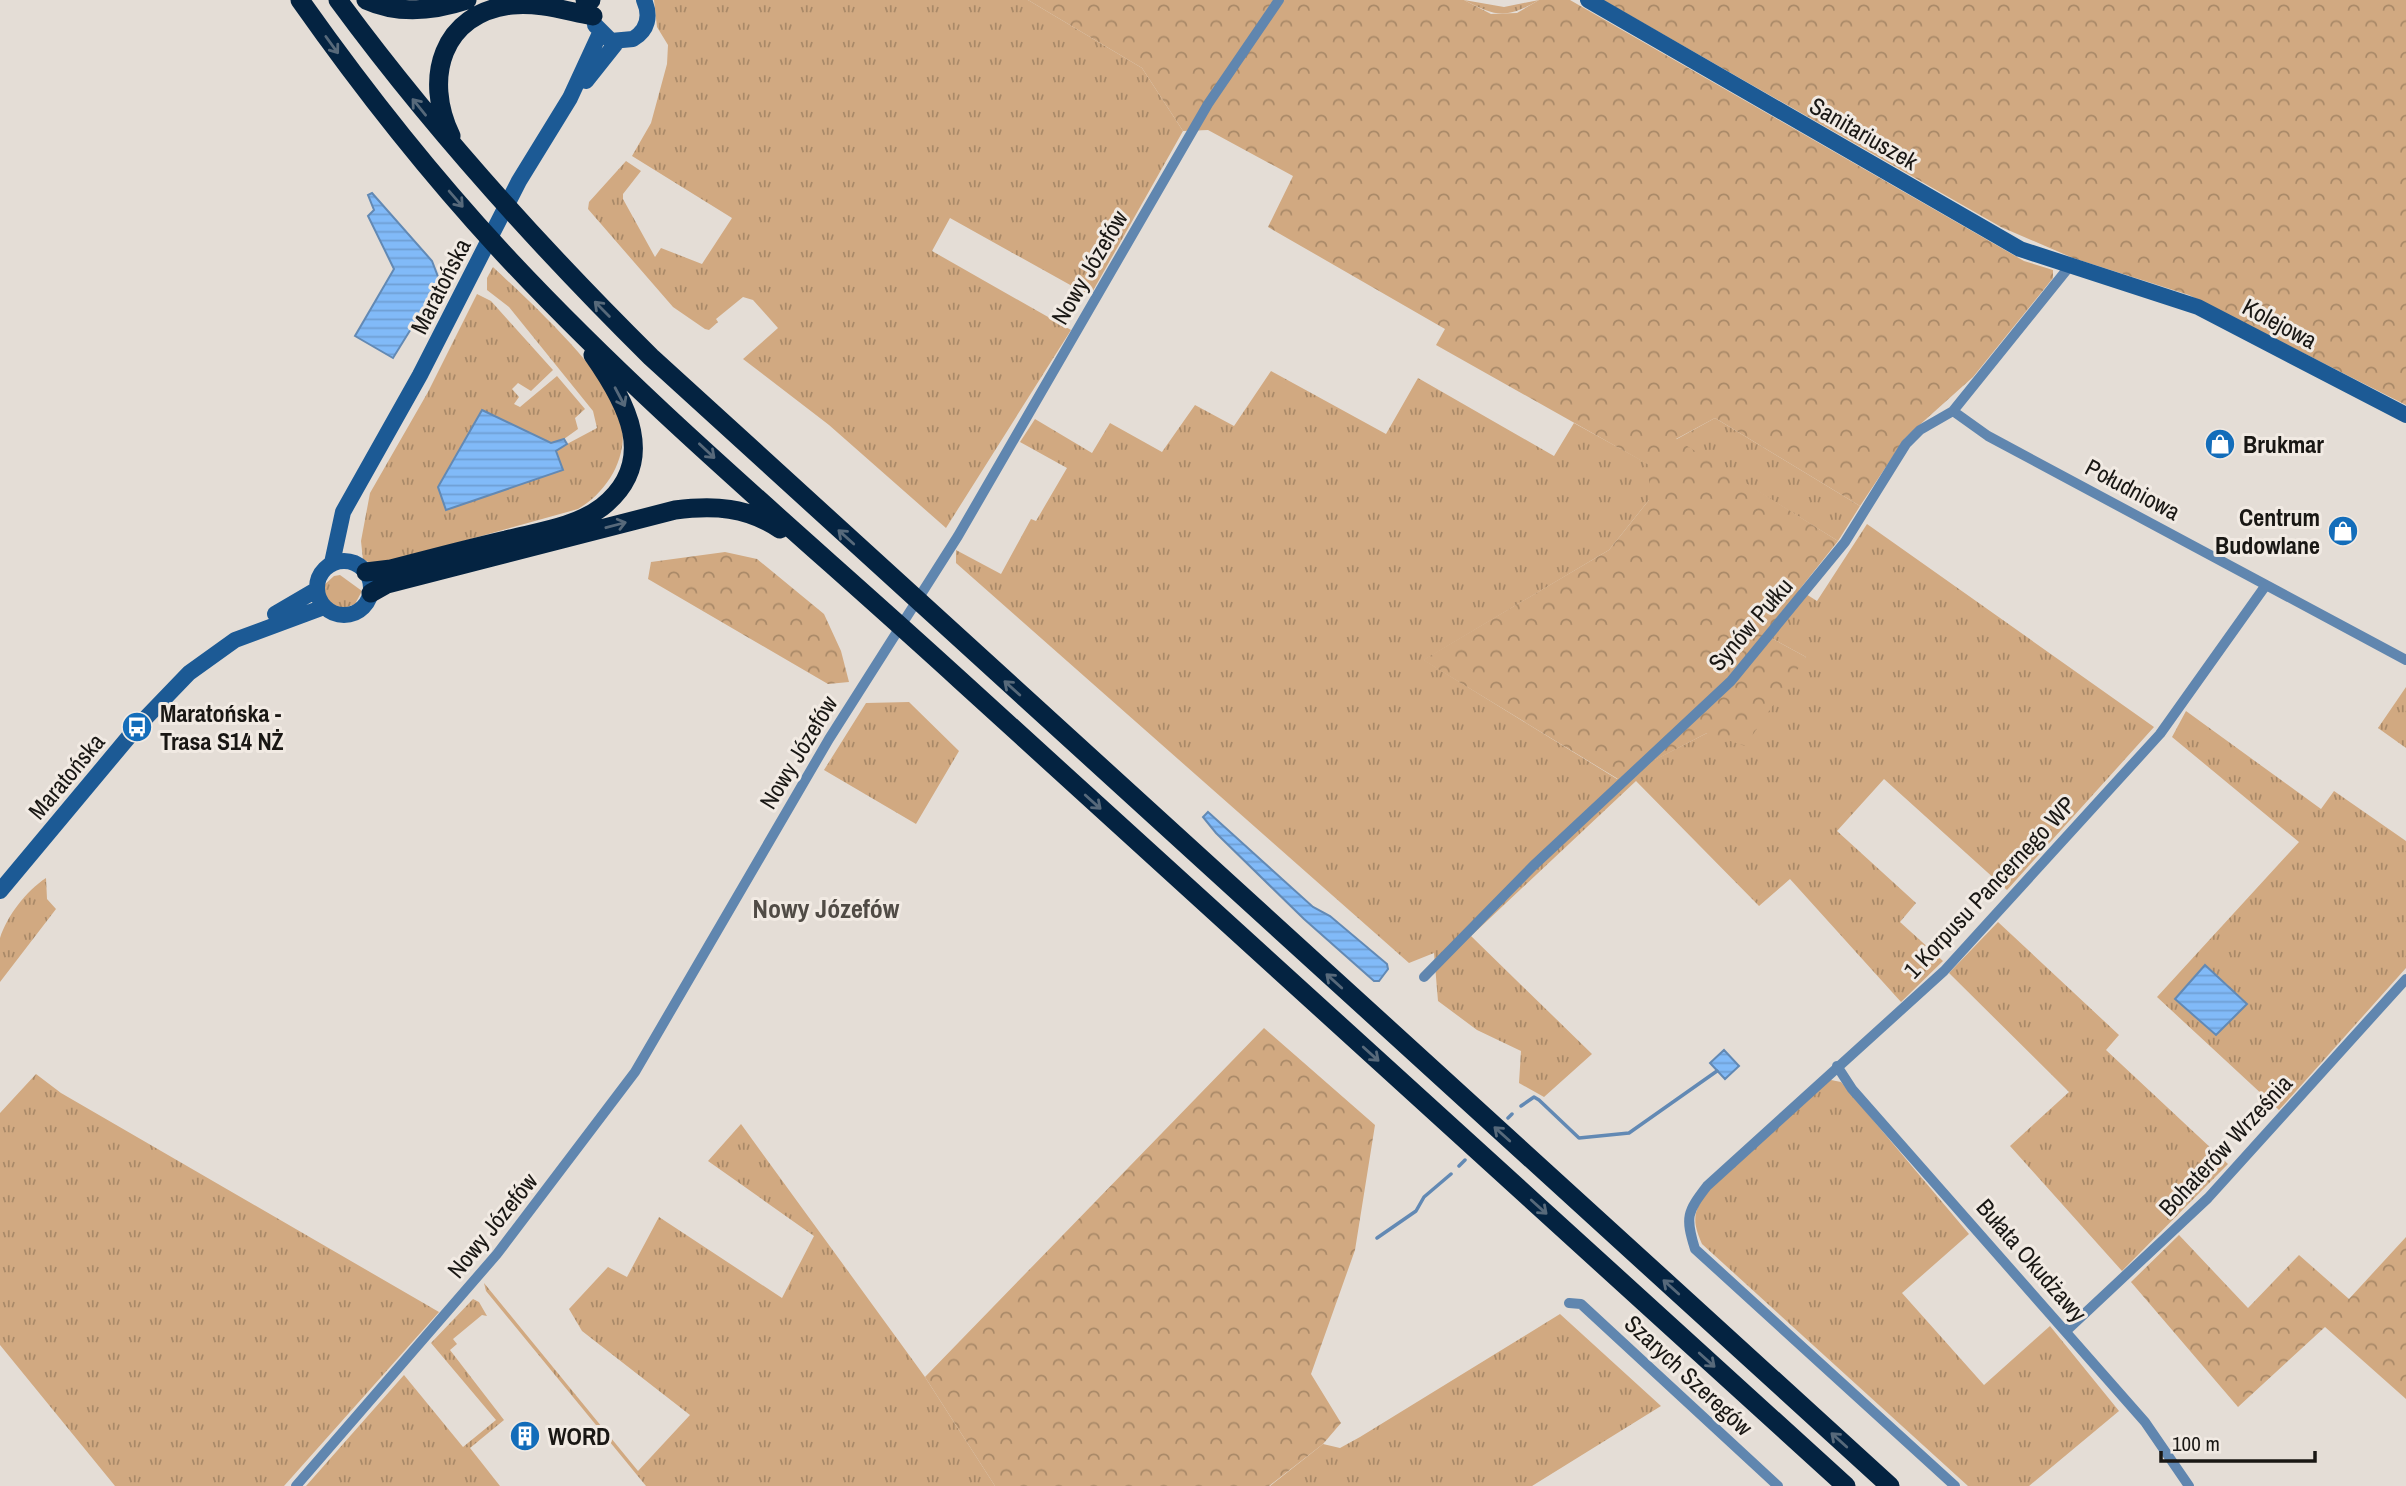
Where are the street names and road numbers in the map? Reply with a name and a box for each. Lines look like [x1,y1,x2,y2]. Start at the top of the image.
street label: Sanitariuszek [1804,89,1924,177]
street label: Nowy Józefów [1043,203,1135,330]
street label: Maratońska [402,233,478,339]
street label: Kolejowa [2237,290,2323,356]
street label: Południowa [2080,451,2186,527]
street label: Synów Pułku [1701,571,1799,677]
street label: Nowy Józefów [752,689,845,815]
street label: Maratońska [21,726,111,826]
street label: 1 Korpusu Pancernego WP [1896,789,2082,985]
street label: Bohaterów Września [2151,1067,2299,1223]
street label: Nowy Józefów [440,1165,545,1284]
street label: Bułata Okudżawy [1970,1192,2094,1328]
street label: Szarych Szeregów [1618,1307,1760,1443]

